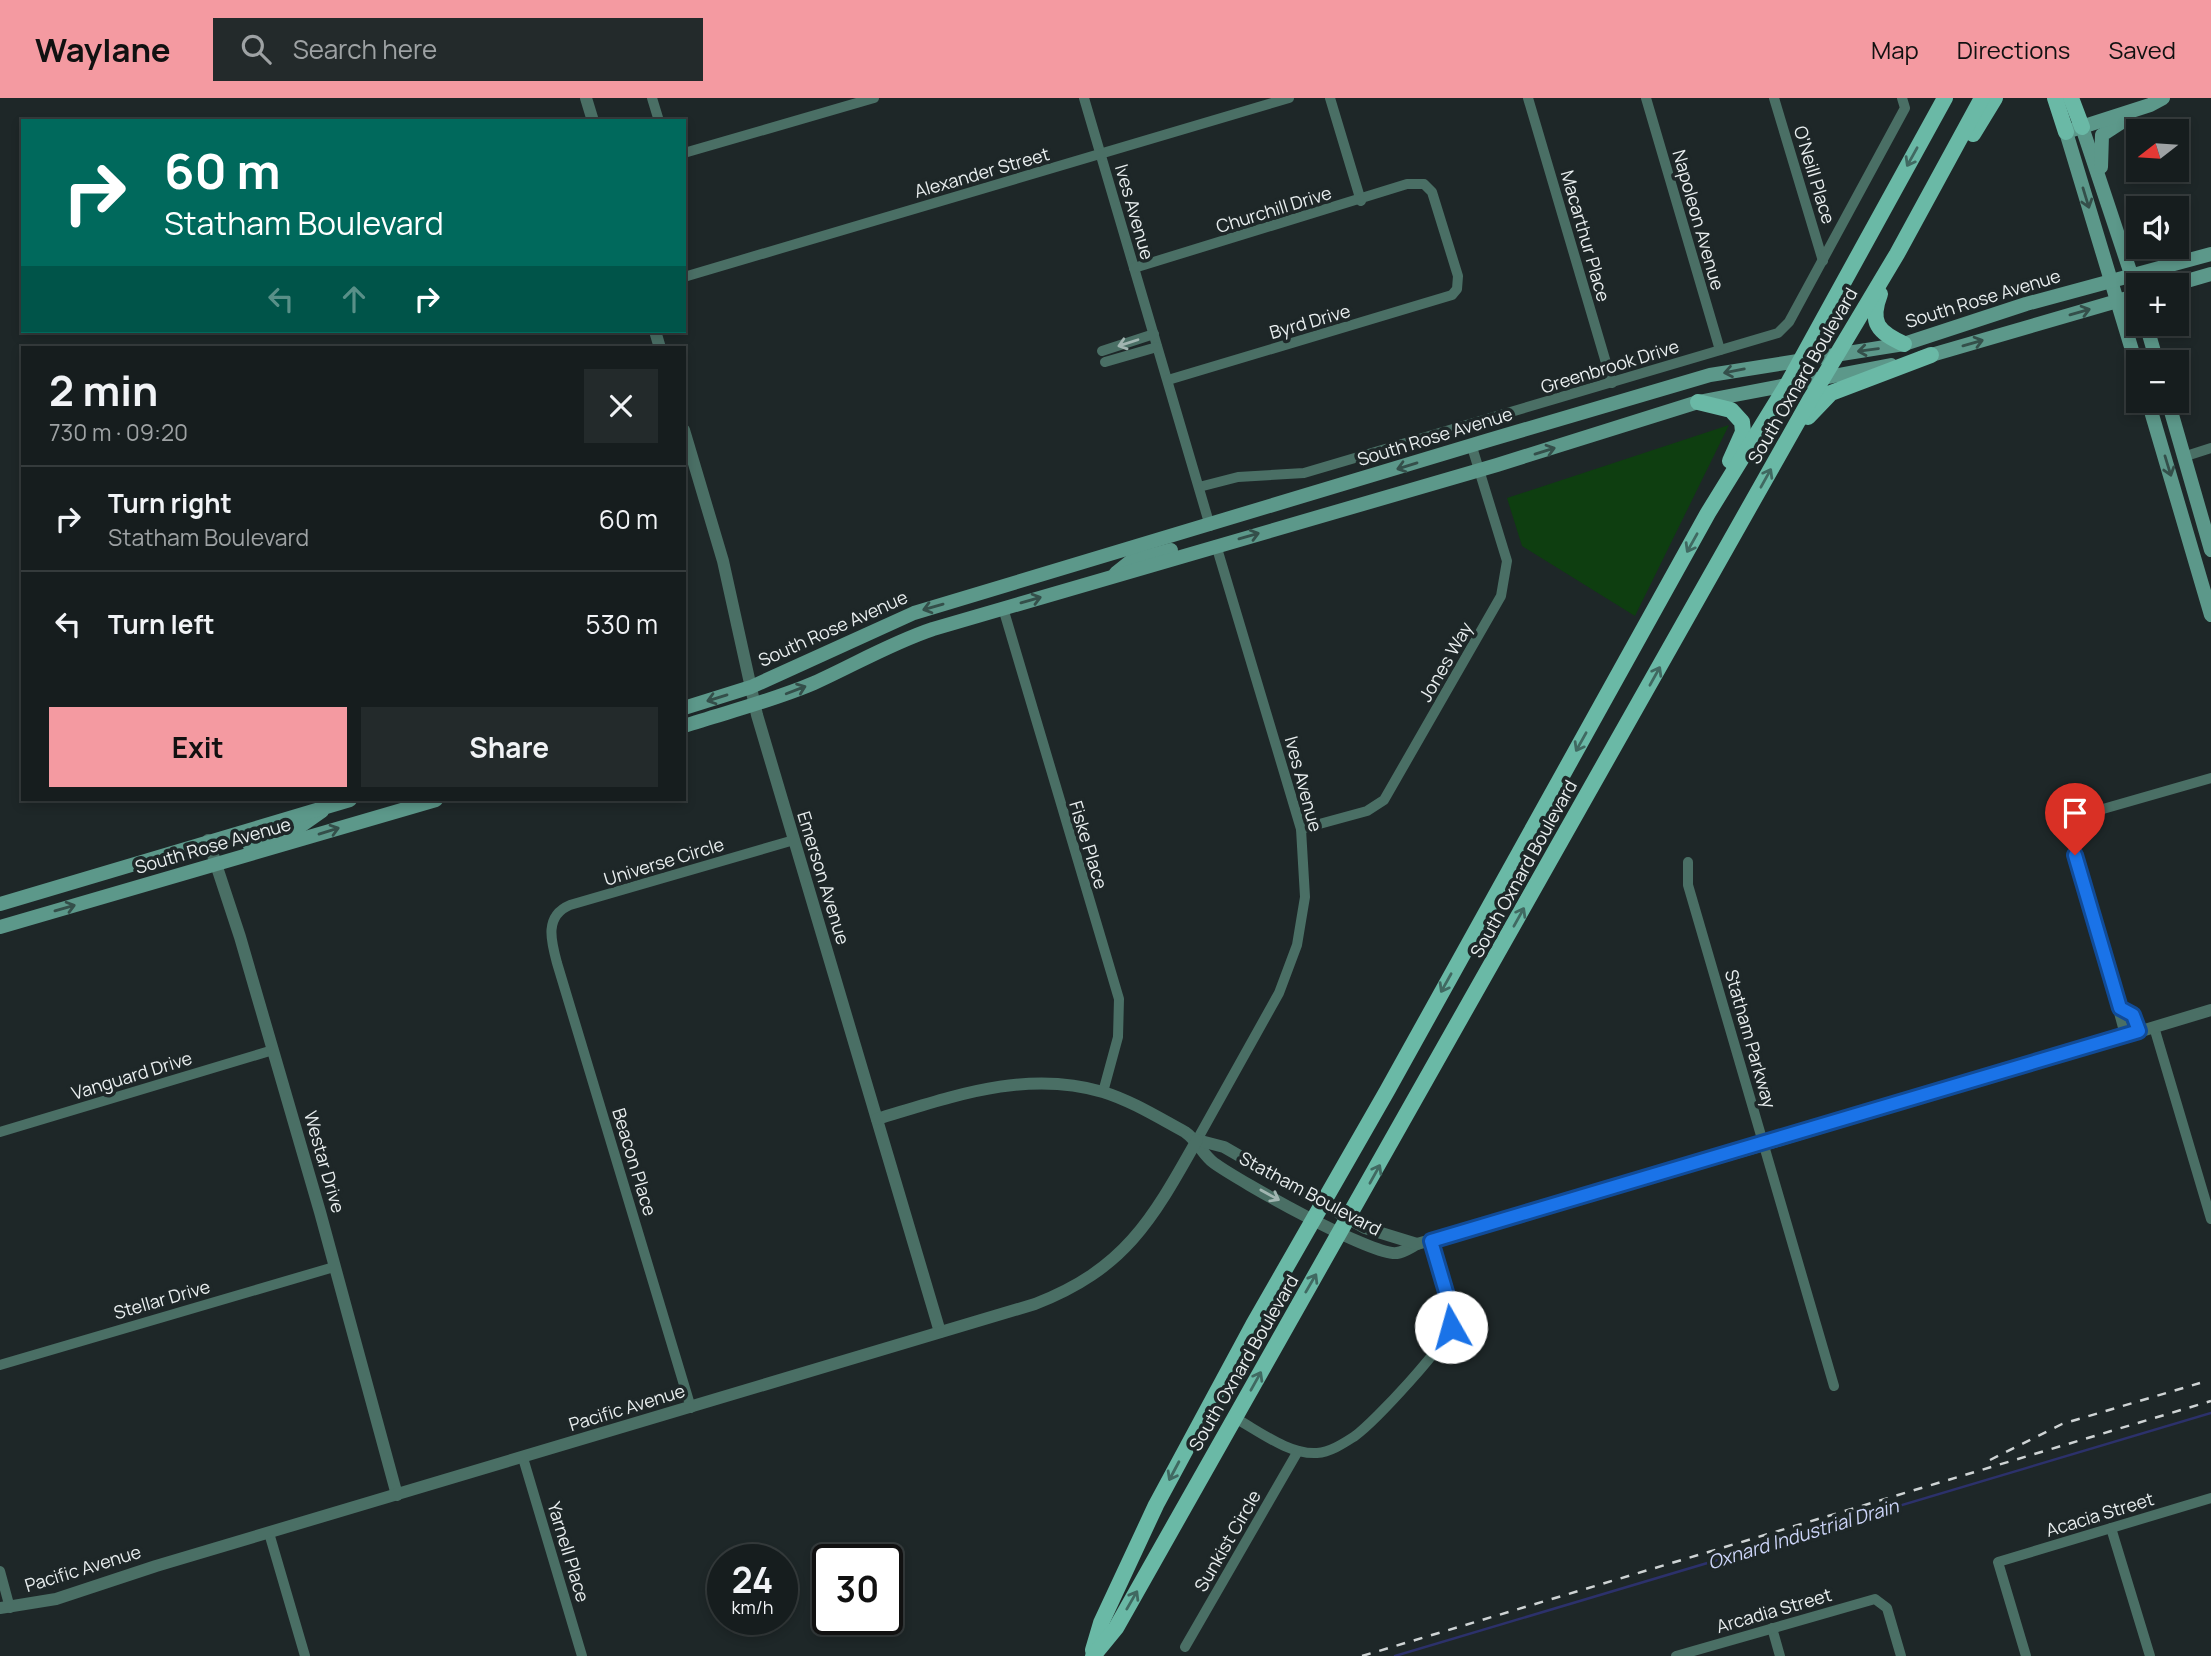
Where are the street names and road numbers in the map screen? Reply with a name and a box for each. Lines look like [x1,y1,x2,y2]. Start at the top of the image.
street label: O'Neill Place [1789,123,1841,227]
street label: Alexander Street [911,141,1052,203]
street label: Napoleon Avenue [1667,147,1730,293]
street label: Ives Avenue [1110,161,1160,262]
street label: Macarthur Place [1556,167,1616,304]
street label: Churchill Drive [1213,180,1334,238]
street label: South Rose Avenue [1902,263,2063,333]
street label: South Oxnard Boulevard [1742,283,1862,468]
street label: Byrd Drive [1266,298,1353,344]
street label: Greenbrook Drive [1538,334,1682,398]
street label: South Rose Avenue [1354,401,1515,471]
street label: South Rose Avenue [754,584,911,672]
street label: Jones Way [1413,617,1478,706]
street label: Ives Avenue [1280,733,1328,834]
street label: South Oxnard Boulevard [1464,775,1582,962]
street label: Fiske Place [1064,798,1114,892]
street label: Emerson Avenue [792,808,856,947]
street label: South Rose Avenue [132,811,293,879]
street label: Universe Circle [601,831,727,891]
street label: Statham Parkway [1720,967,1782,1111]
street label: Vanguard Drive [69,1045,195,1105]
street label: Beacon Place [607,1105,663,1218]
street label: Westar Drive [299,1108,351,1216]
street label: Statham Boulevard [1235,1146,1386,1241]
street label: South Oxnard Boulevard [1183,1270,1303,1455]
street label: Stellar Drive [111,1274,213,1324]
street label: Pacific Avenue [566,1378,688,1436]
street label: Sunkist Circle [1188,1485,1266,1596]
street label: Acacia Street [2043,1486,2157,1542]
street label: Yarnell Place [542,1499,596,1605]
street label: Pacific Avenue [22,1539,144,1597]
street label: Arcadia Street [1713,1582,1834,1638]

